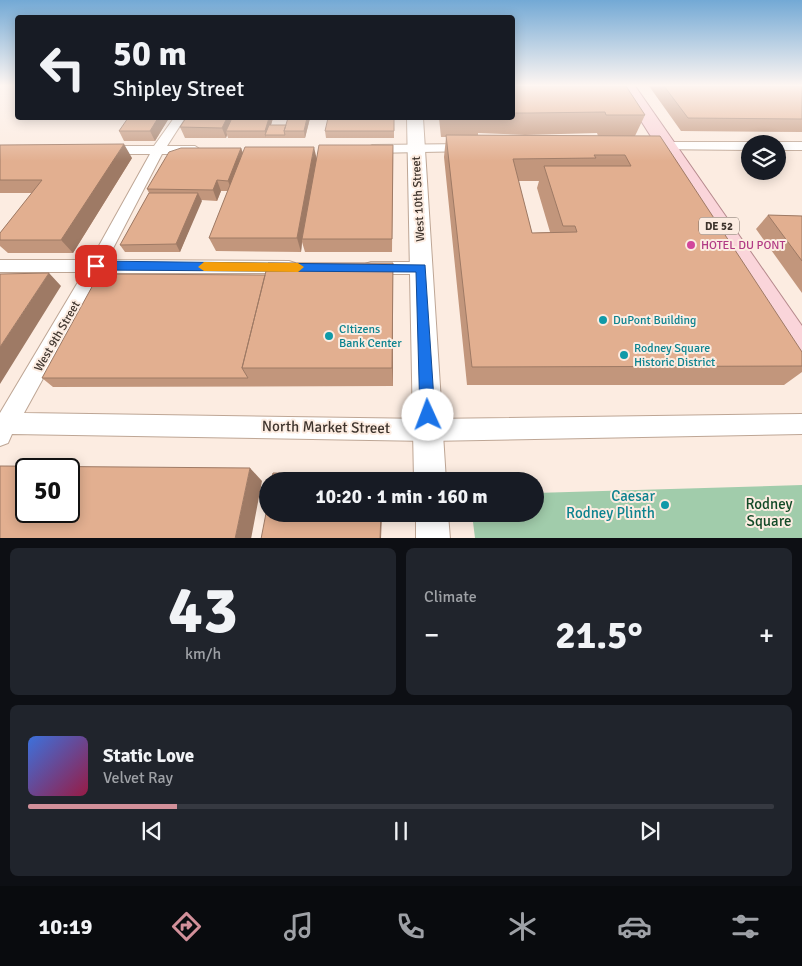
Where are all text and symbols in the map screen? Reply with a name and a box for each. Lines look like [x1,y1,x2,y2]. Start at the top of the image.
text: 50 m [113,32,187,75]
icon: left [30,35,95,100]
text: Shipley Street [113,75,244,102]
map controls [741,135,786,180]
button: layers [741,135,786,180]
street label: West 10th Street [409,156,428,242]
road number: DE 52 [699,218,739,235]
place label: HOTEL DU PONT [701,238,785,253]
marker: HOTEL DU PONT [685,239,697,251]
pin [75,245,117,287]
icon: arrive [82,252,110,280]
street label: West 9th Street [31,298,84,374]
place label: DuPont Building [613,313,696,328]
marker: DuPont Building [597,314,609,326]
place label: CItizens Bank Center [339,322,402,351]
marker: CItizens Bank Center [323,330,335,342]
place label: Rodney Square Historic District [634,341,715,370]
marker: Rodney Square Historic District [618,349,630,361]
position arrow [401,388,453,440]
street label: North Market Street [262,417,390,437]
speed limit sign: 50 [15,458,80,523]
text: 10:20 · 1 min · 160 m [315,485,488,509]
place label: Caesar Rodney Plinth [566,487,655,522]
park label: Rodney Square [745,495,793,530]
marker: Caesar Rodney Plinth [659,499,671,511]
text: 43 [168,571,238,651]
text: Climate [424,587,477,607]
text: 21.5° [555,612,643,659]
text: − [424,618,439,652]
text: + [759,618,774,652]
text: km/h [185,644,221,664]
text: Static Love [103,744,194,768]
text: Velvet Ray [103,768,173,788]
icon: previous [138,817,166,845]
icon: pause [387,817,415,845]
icon: next [636,817,664,845]
icon: directions [169,909,204,944]
icon: music [281,909,316,944]
icon: phone [393,909,428,944]
icon: climate [505,909,540,944]
icon: car [617,909,652,944]
icon: filters [728,909,763,944]
text: 10:19 [38,913,92,940]

